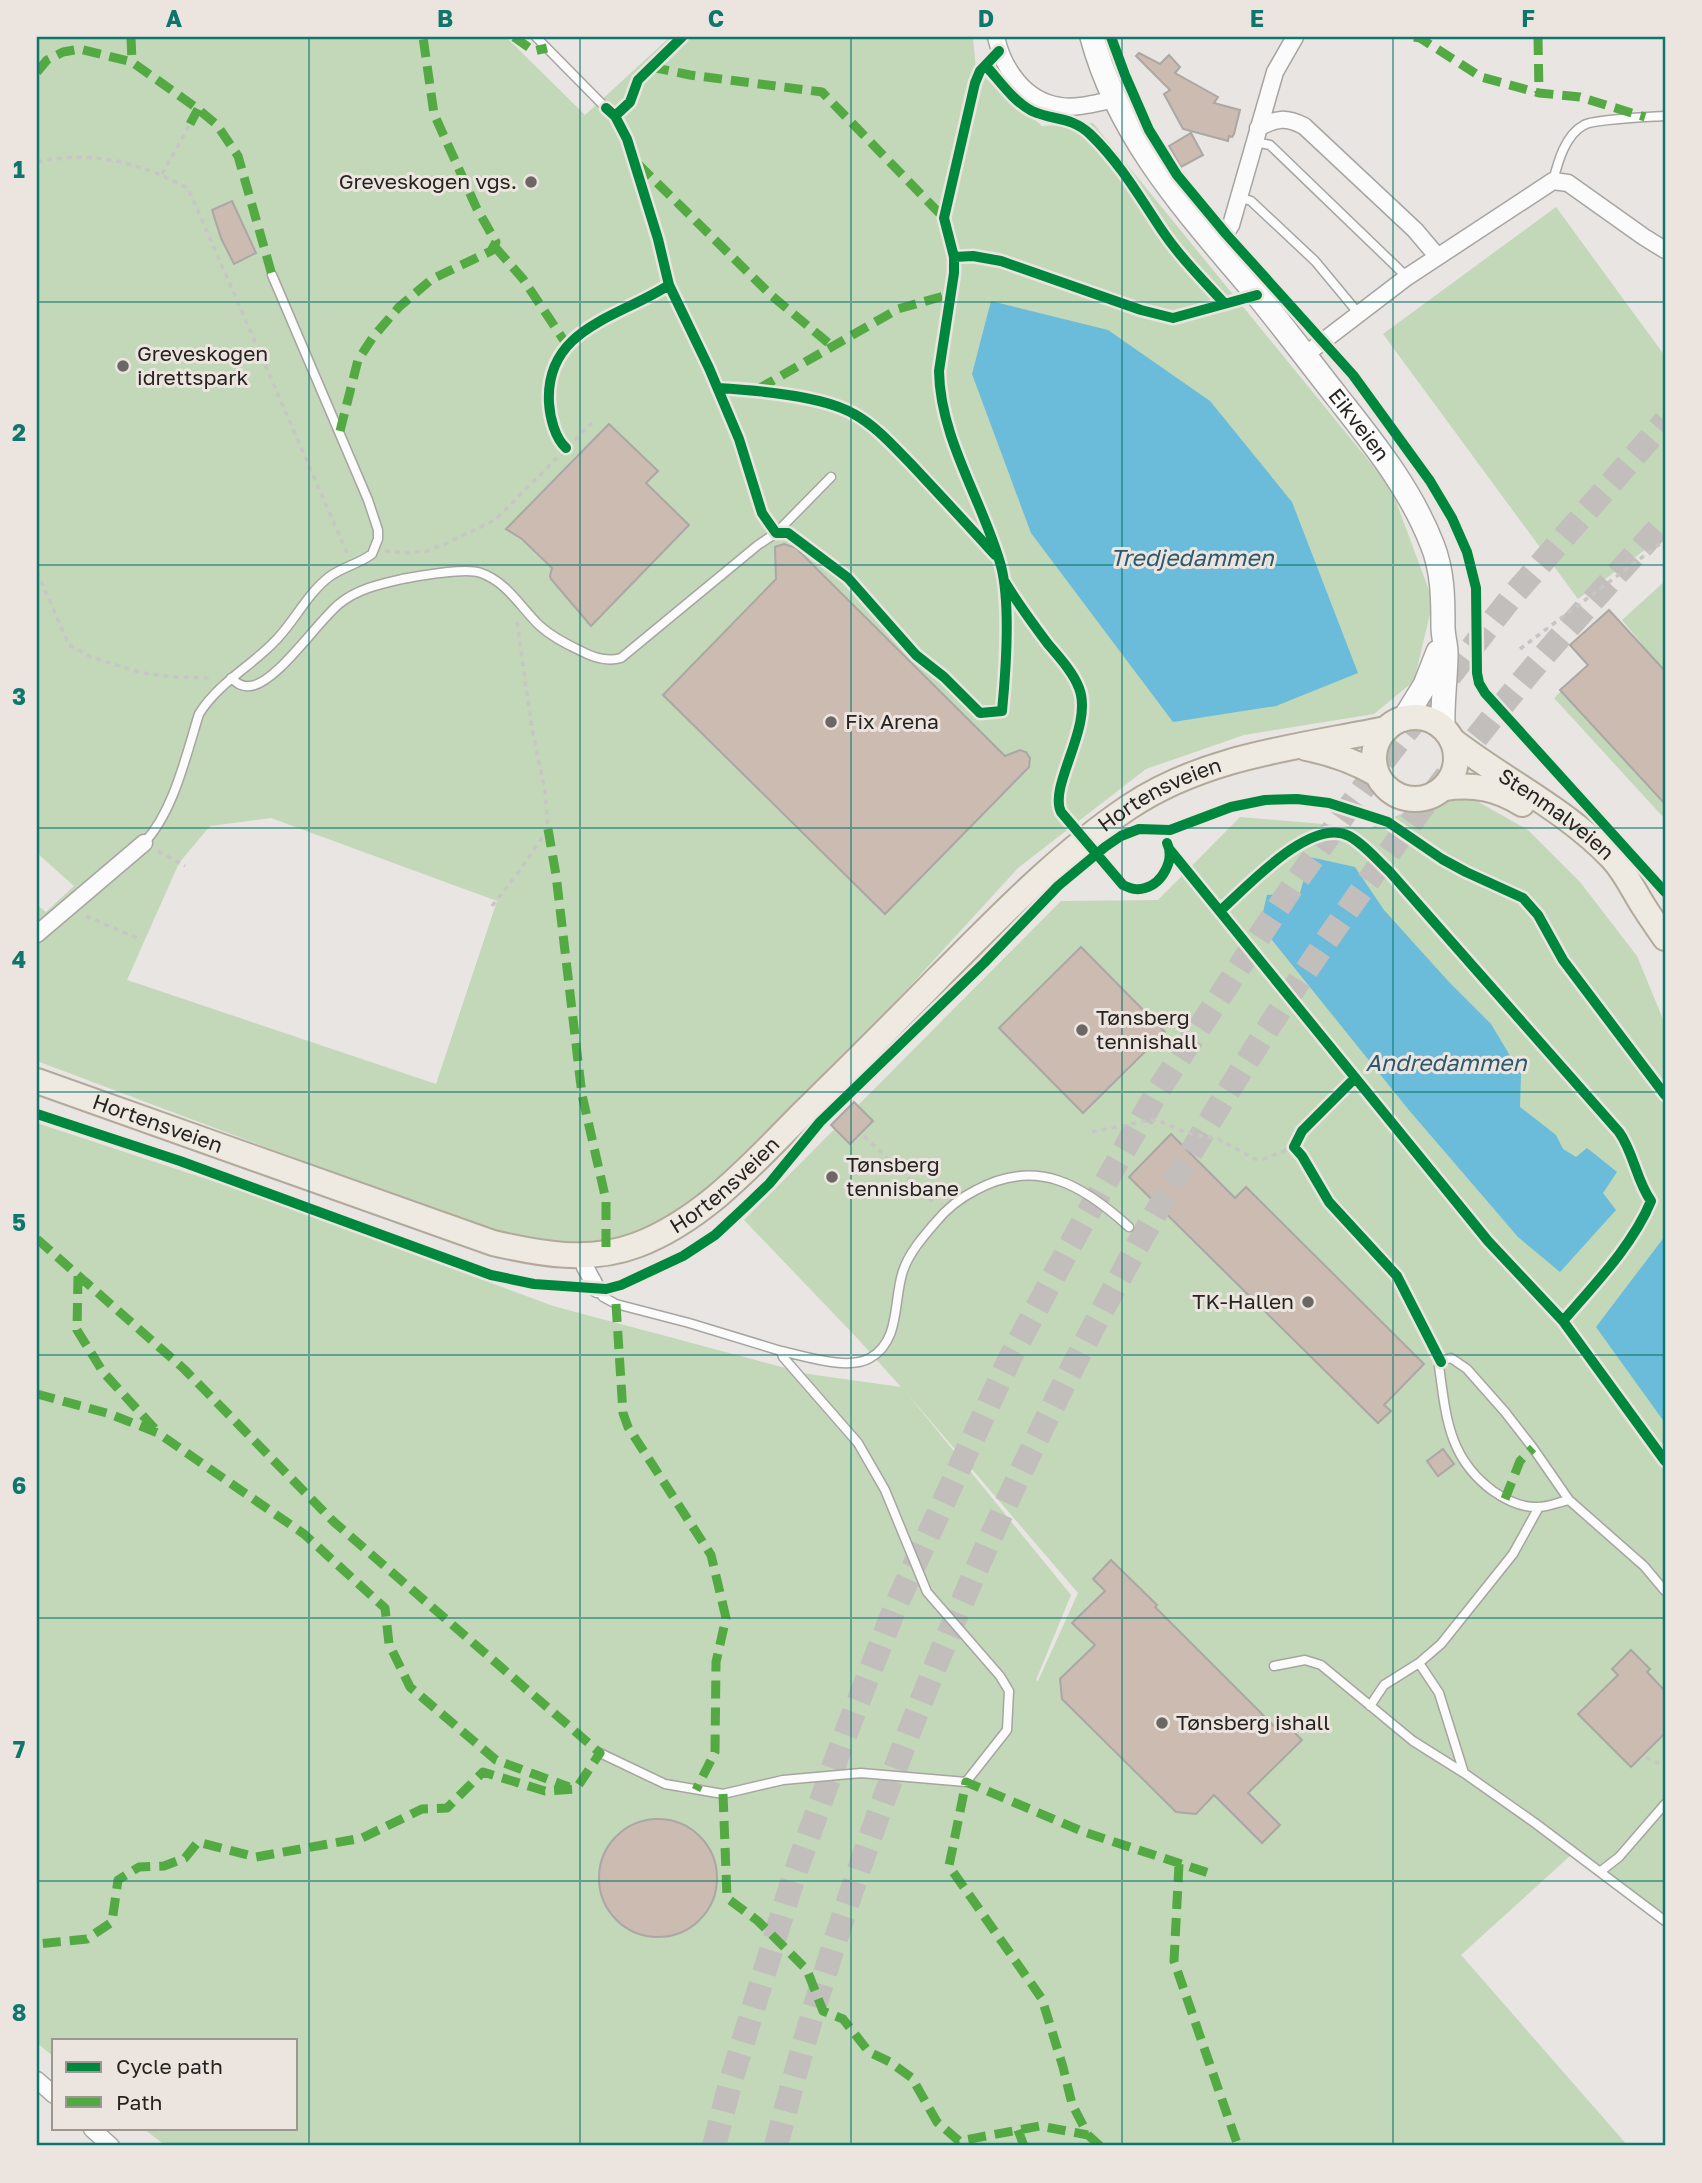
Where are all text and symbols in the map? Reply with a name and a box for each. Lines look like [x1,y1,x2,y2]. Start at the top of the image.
text: A [166,4,183,32]
text: B [437,4,453,32]
text: C [708,4,724,32]
text: D [978,4,994,32]
text: E [1250,4,1264,32]
text: F [1521,4,1535,32]
text: 1 [13,155,25,183]
place label: Greveskogen vgs. [339,168,517,194]
marker: Greveskogen vgs. [523,174,539,190]
place label: Greveskogen idrettspark [137,340,268,390]
marker: Greveskogen idrettspark [115,358,131,374]
street label: Eikveien [1323,383,1396,466]
text: 2 [12,418,26,446]
water label: Tredjedammen [1110,543,1274,571]
text: 3 [12,682,26,710]
place label: Fix Arena [845,708,939,734]
marker: Fix Arena [823,714,839,730]
street label: Hortensveien [1092,751,1224,837]
street label: Stenmalveien [1494,762,1620,865]
text: 4 [12,945,26,973]
place label: Tønsberg tennishall [1096,1004,1197,1054]
marker: Tønsberg tennishall [1074,1022,1090,1038]
water label: Andredammen [1365,1048,1527,1076]
street label: Hortensveien [89,1088,226,1158]
street label: Hortensveien [665,1131,784,1238]
place label: Tønsberg tennisbane [846,1151,959,1201]
marker: Tønsberg tennisbane [824,1169,840,1185]
text: 5 [12,1208,26,1236]
place label: TK-Hallen [1192,1288,1294,1314]
marker: TK-Hallen [1300,1294,1316,1310]
text: 6 [12,1471,26,1499]
place label: Tønsberg ishall [1176,1709,1330,1735]
marker: Tønsberg ishall [1154,1715,1170,1731]
text: 7 [13,1735,25,1763]
text: 8 [12,1998,26,2026]
legend [52,2039,298,2130]
text: Cycle path [116,2053,223,2079]
text: Path [116,2089,163,2115]

